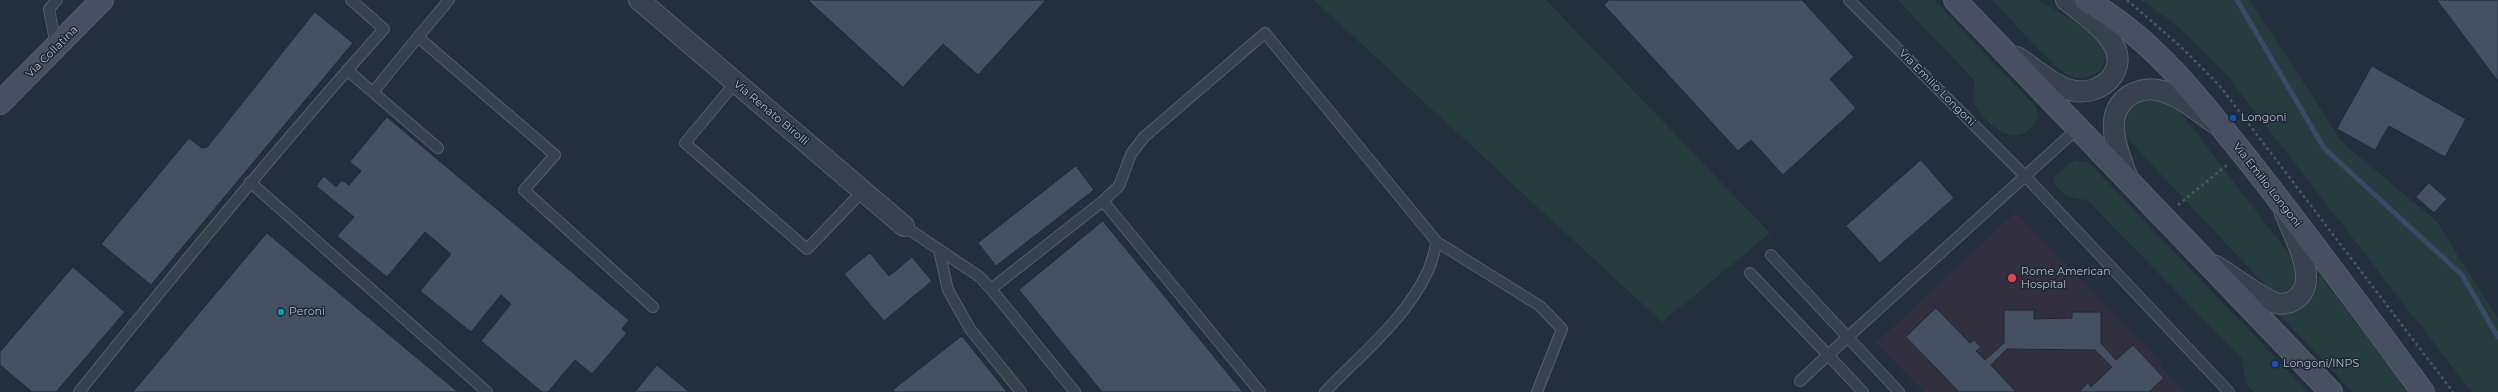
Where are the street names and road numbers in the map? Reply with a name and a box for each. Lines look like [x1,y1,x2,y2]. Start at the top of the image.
street label: Via Collatina [23,23,81,81]
street label: Via Emilio Longoni [1896,47,1978,129]
street label: Via Renato Birolli [731,78,811,148]
street label: Via Emilio Longoni [2230,140,2304,230]

